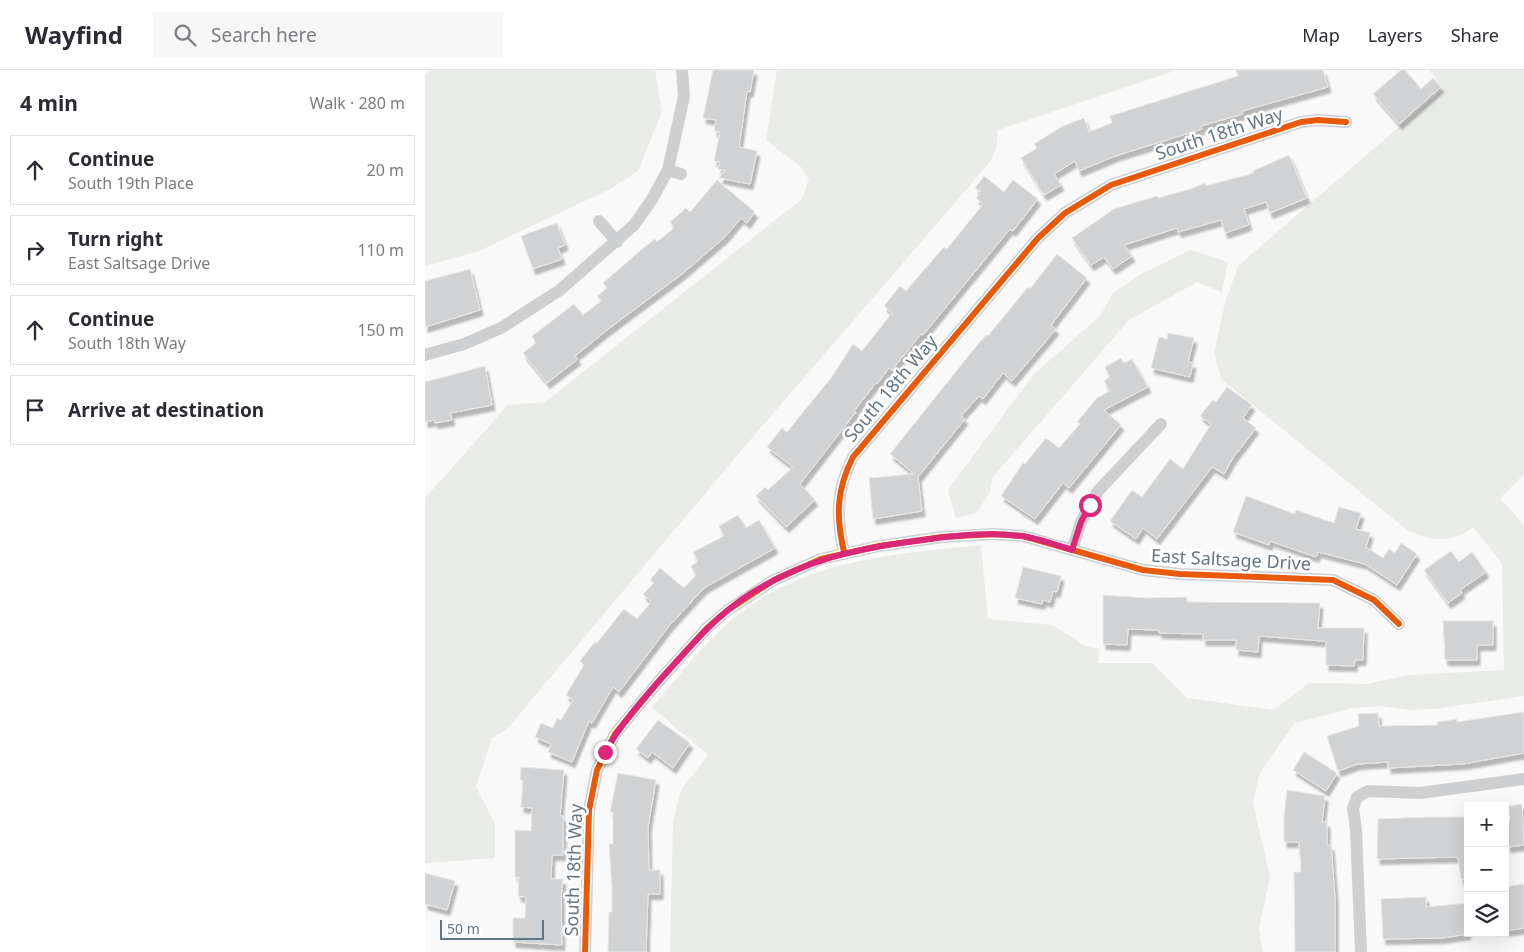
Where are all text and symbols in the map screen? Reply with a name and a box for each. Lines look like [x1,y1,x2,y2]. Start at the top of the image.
search box [153,12,503,57]
text: Wayfind [25,18,123,51]
icon: search [171,21,199,49]
text: Search here [211,22,317,48]
text: Map [1302,23,1340,47]
text: Layers [1368,23,1423,47]
text: Share [1451,23,1499,47]
text: 4 min [20,89,78,117]
text: Walk · 280 m [310,92,405,114]
street label: South 18th Way [1152,101,1287,165]
text: Continue [68,146,154,172]
icon: ahead [21,156,49,184]
text: 20 m [367,159,404,181]
text: South 19th Place [68,172,194,194]
text: Turn right [68,226,163,252]
icon: right [21,236,49,264]
text: 110 m [357,239,404,261]
text: East Saltsage Drive [68,252,210,274]
text: Continue [68,306,154,332]
icon: ahead [21,316,49,344]
text: 150 m [357,319,404,341]
street label: South 18th Way [838,329,942,447]
text: South 18th Way [68,332,186,354]
icon: arrive [21,396,49,424]
text: Arrive at destination [68,397,264,423]
route start [1079,494,1102,517]
street label: East Saltsage Drive [1150,543,1312,575]
route end [594,741,617,764]
street label: South 18th Way [559,802,587,937]
map controls [1464,802,1509,937]
button: + [1464,802,1509,847]
button: − [1464,847,1509,892]
button: layers [1464,892,1509,937]
scale bar [440,917,544,940]
text: 50 m [447,919,480,938]

